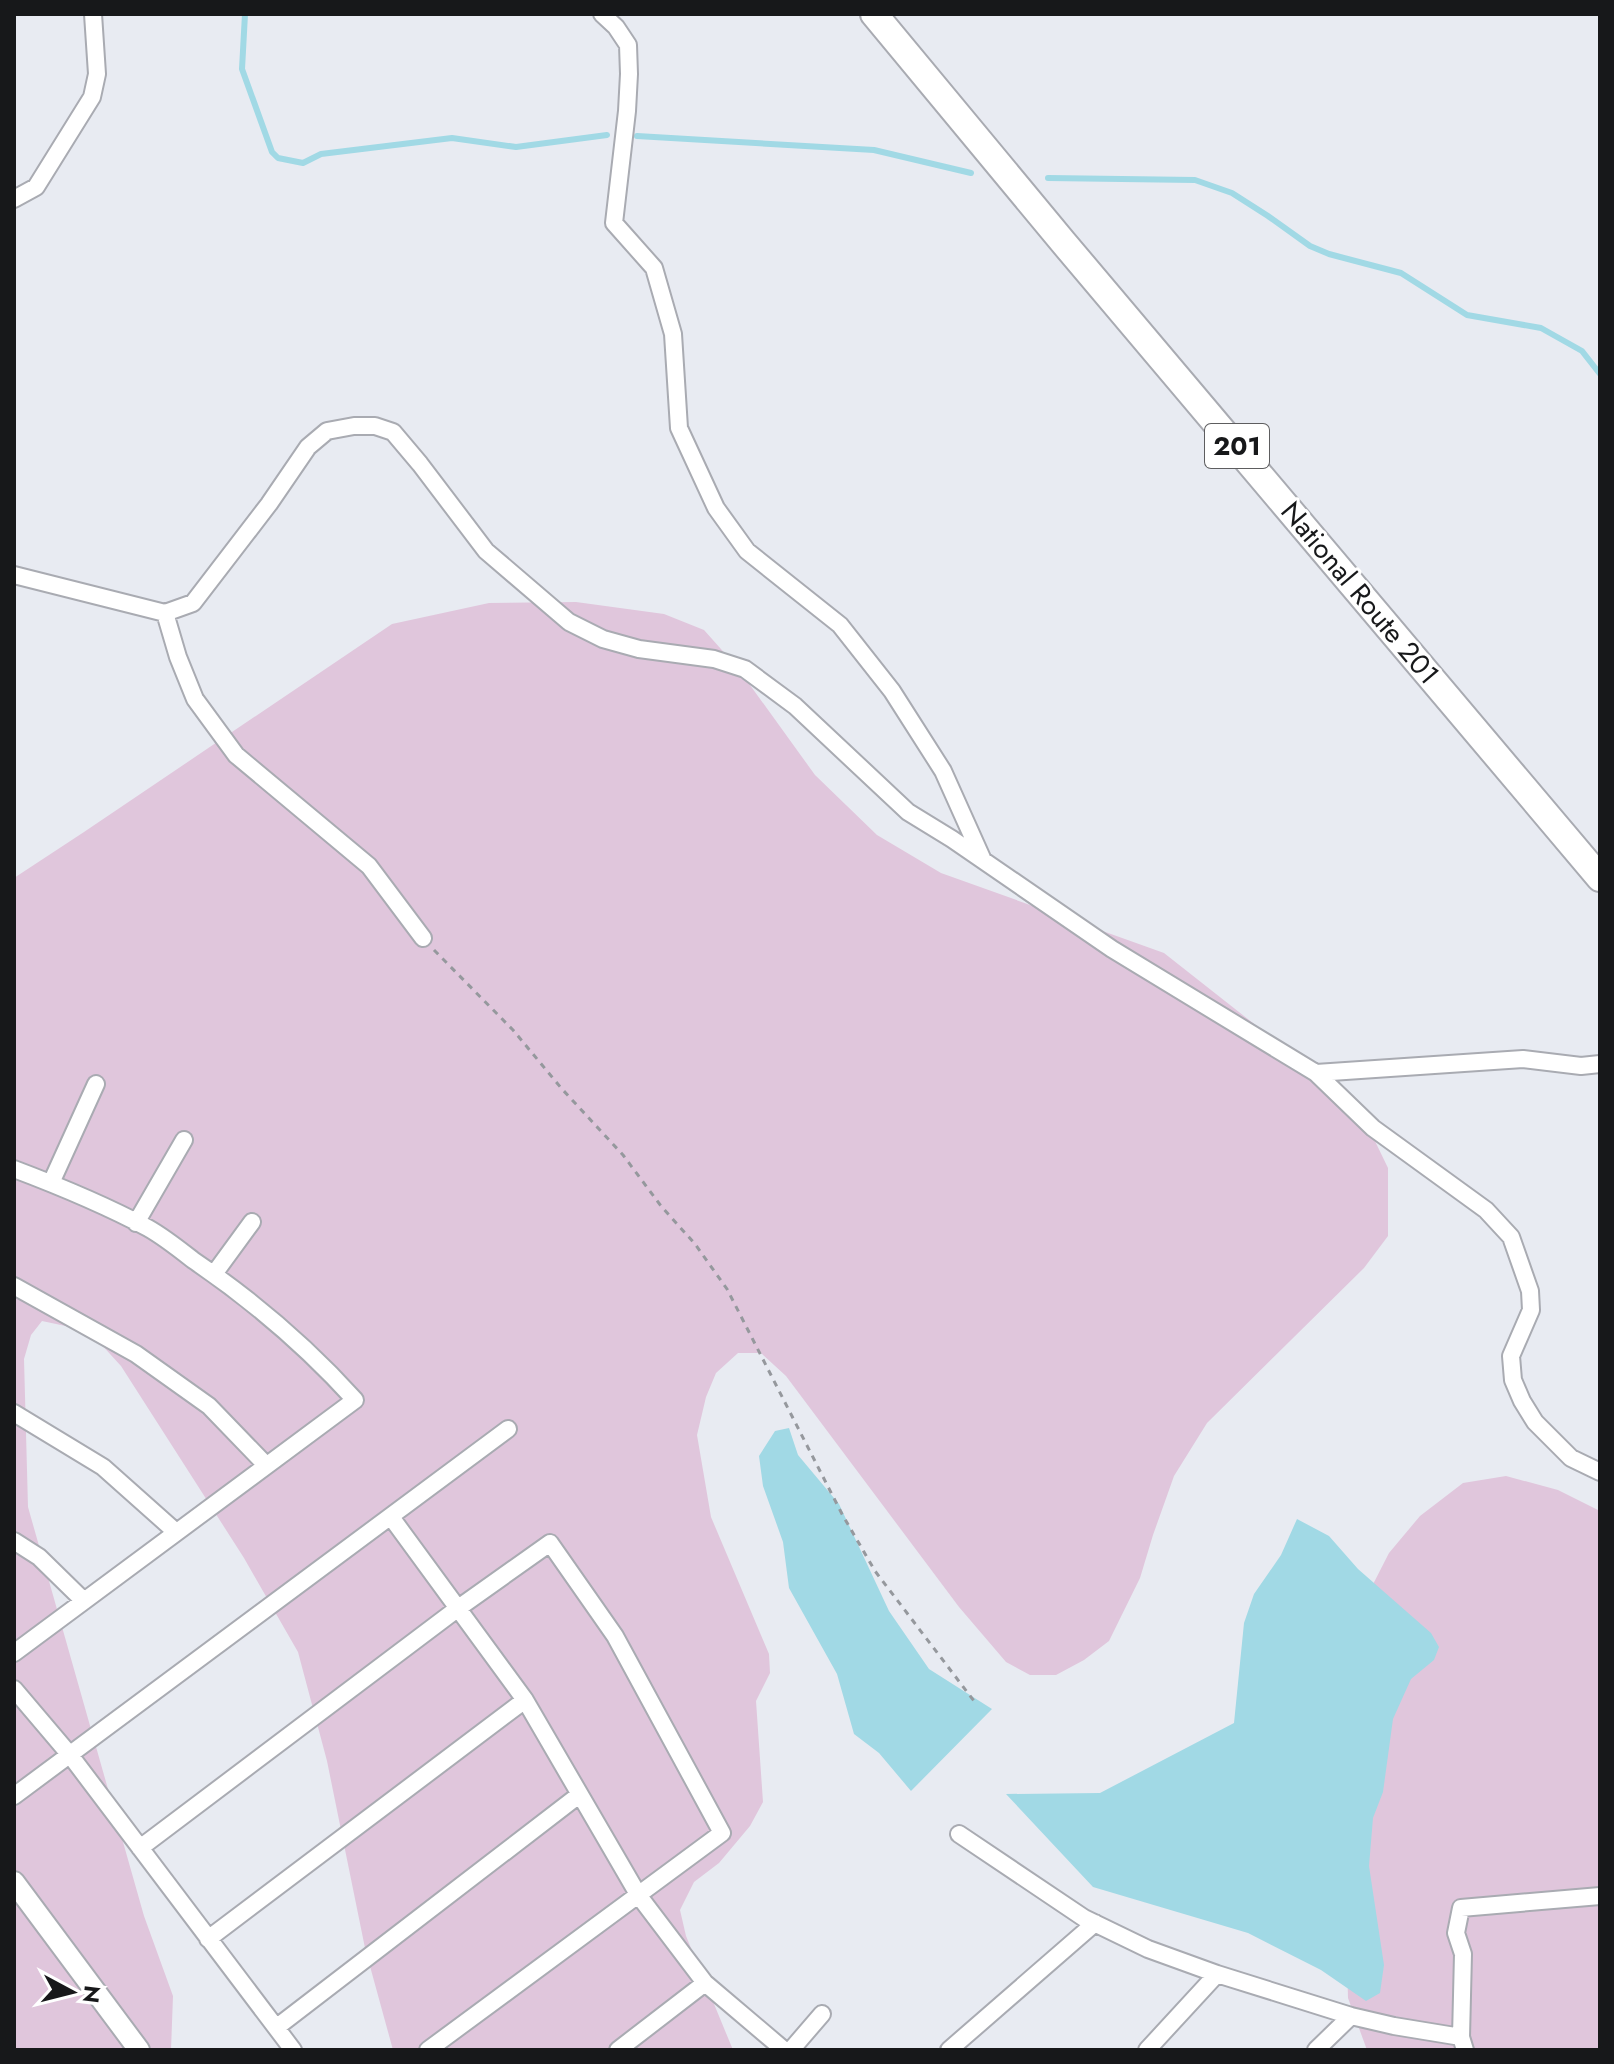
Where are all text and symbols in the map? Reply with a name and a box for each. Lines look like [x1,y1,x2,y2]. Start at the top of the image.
road number: 201 [1205,424,1269,468]
street label: National Route 201 [1271,492,1449,694]
north arrow [32,1952,112,2032]
text: N [75,1984,109,2005]

